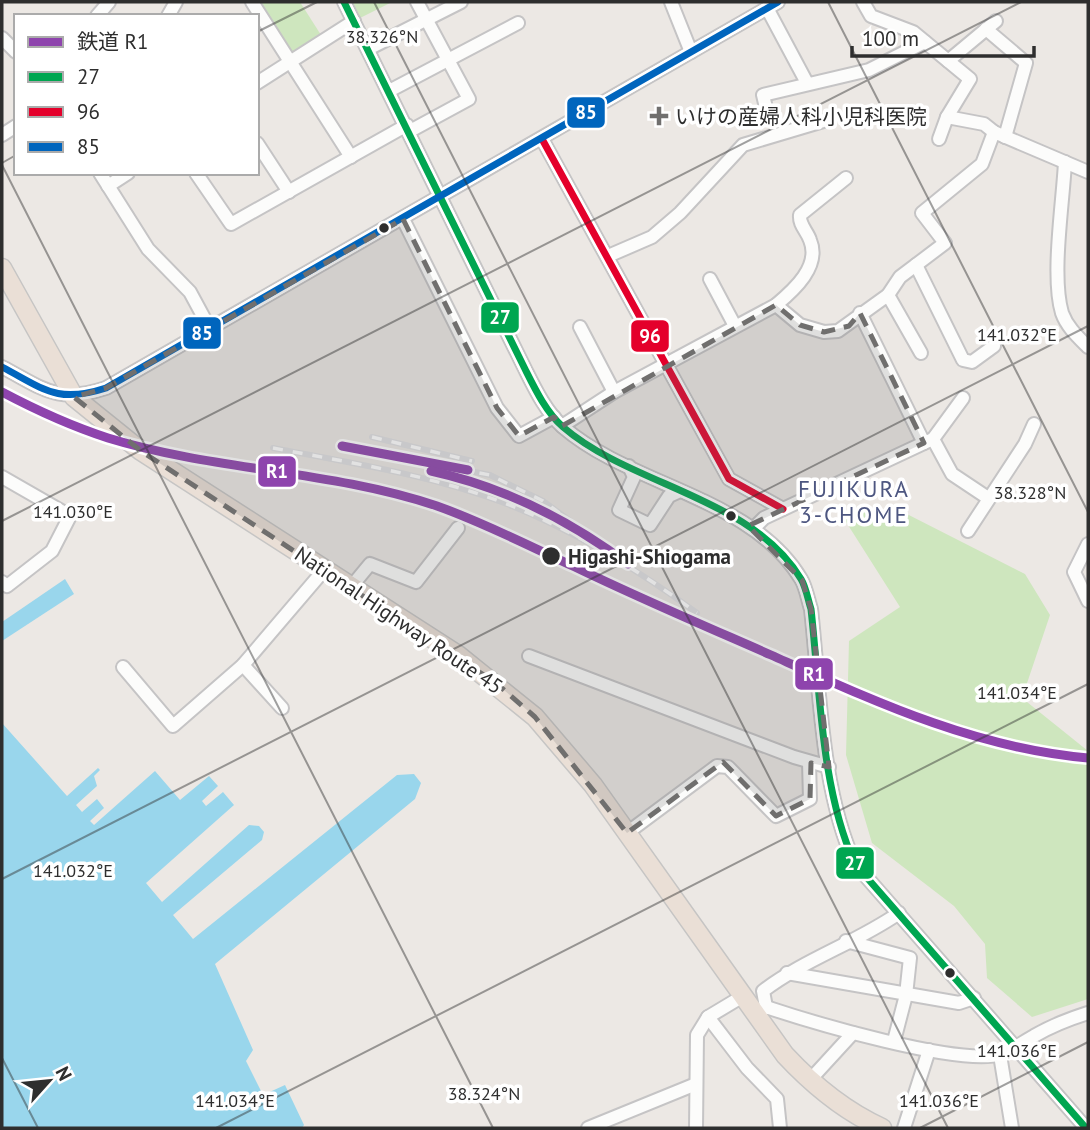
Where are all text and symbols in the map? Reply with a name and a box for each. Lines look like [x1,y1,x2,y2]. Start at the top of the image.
legend [14,14,259,175]
scale bar [852,14,1034,58]
text: 38.326°N [346,25,418,48]
text: 100 m [862,25,919,52]
text: 鉄道 R1 [77,28,149,55]
text: 27 [77,63,100,90]
line badge: 85 [566,96,606,129]
text: 96 [77,98,100,125]
text: 85 [575,100,597,124]
place label: いけの産婦人科小児科医院 [675,103,927,130]
marker: いけの産婦人科小児科医院 [649,106,669,126]
text: 85 [77,133,100,160]
unlabelled marker [377,221,391,235]
line badge: 27 [480,301,520,334]
text: 27 [489,305,511,329]
line badge: 85 [182,316,222,350]
line badge: 96 [630,319,670,353]
text: 85 [191,321,213,345]
text: 141.032°E [977,323,1057,346]
text: 96 [639,324,661,348]
line badge: R1 [257,455,297,488]
text: R1 [266,459,288,483]
district label: FUJIKURA 3-CHOME [798,474,910,529]
text: 38.328°N [994,481,1066,504]
text: 141.030°E [33,500,113,523]
unlabelled marker [724,509,738,523]
street label: National Highway Route 45 [290,540,508,700]
place label: Higashi-Shiogama [568,543,731,570]
marker: Higashi-Shiogama [540,545,562,567]
line badge: R1 [794,657,834,691]
text: R1 [803,662,825,686]
text: 141.034°E [977,681,1057,704]
line badge: 27 [835,846,875,880]
text: 27 [844,851,866,875]
text: 141.032°E [33,859,113,882]
unlabelled marker [943,966,957,980]
text: 141.036°E [977,1039,1057,1062]
north arrow [14,1046,84,1116]
text: N [51,1062,78,1084]
text: 38.324°N [448,1082,520,1105]
text: 141.034°E [195,1089,275,1112]
text: 141.036°E [899,1089,979,1112]

